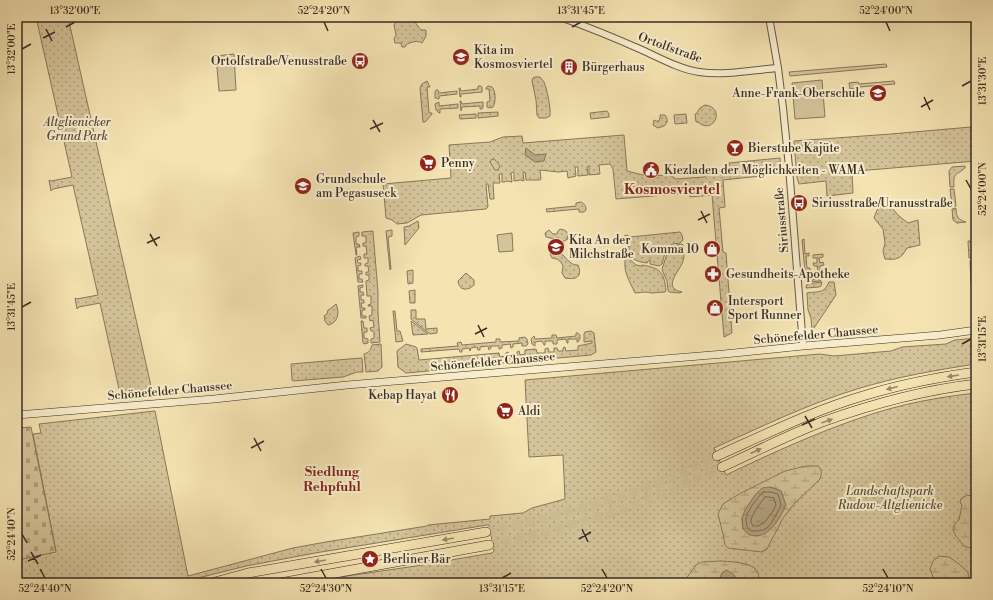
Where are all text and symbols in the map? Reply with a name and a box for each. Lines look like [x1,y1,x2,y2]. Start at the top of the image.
text: 13°32'00"E [49,5,101,17]
text: 52°24'20"N [298,5,351,17]
text: 13°31'45"E [557,5,605,17]
text: 52°24'00"N [859,5,913,17]
text: 13°32'00"E [6,23,18,75]
street label: Ortolfstraße [636,29,704,67]
place label: Kita im Kosmosviertel [474,43,553,72]
school or university icon: Kita im Kosmosviertel [451,47,471,67]
bus stop icon: Ortolfstraße/Venusstraße [350,51,370,71]
place label: Ortolfstraße/Venusstraße [211,54,347,69]
building icon: Bürgerhaus [559,57,579,77]
text: 13°31'30"E [977,57,989,105]
place label: Bürgerhaus [581,60,645,75]
school or university icon: Anne-Frank-Oberschule [868,83,888,103]
place label: Anne-Frank-Oberschule [731,86,865,101]
park label: Altglienicker Grund Park [41,115,111,144]
bar icon: Bierstube Kajüte [725,138,745,158]
place label: Bierstube Kajüte [747,141,840,156]
supermarket icon: Penny [418,153,438,173]
place label: Penny [441,156,475,171]
public building icon: Kiezladen der Möglichkeiten - WAMA [641,160,661,180]
text: 52°24'00"N [977,162,989,216]
place label: Kiezladen der Möglichkeiten - WAMA [664,163,866,178]
place label: Grundschule am Pegasuseck [316,172,397,201]
school or university icon: Grundschule am Pegasuseck [293,176,313,196]
district label: Kosmosviertel [624,181,720,199]
street label: Siriusstraße [772,187,792,253]
bus stop icon: Siriusstraße/Uranusstraße [789,193,809,213]
place label: Siriusstraße/Uranusstraße [812,196,953,211]
place label: Kita An der Milchstraße [569,233,634,262]
school or university icon: Kita An der Milchstraße [546,237,566,257]
shop icon: Komma 10 [702,239,722,259]
place label: Komma 10 [641,242,699,257]
pharmacy icon: Gesundheits-Apotheke [703,264,723,284]
place label: Gesundheits-Apotheke [726,267,850,282]
text: 13°31'45"E [6,283,18,331]
place label: Intersport Sport Runner [728,294,802,323]
shop icon: Intersport Sport Runner [705,298,725,318]
text: 13°31'15"E [977,316,989,362]
street label: Schönefelder Chaussee [753,322,879,348]
street label: Schönefelder Chaussee [430,349,556,375]
one-way arrow [947,373,959,379]
street label: Schönefelder Chaussee [107,378,233,404]
restaurant icon: Kebap Hayat [440,385,460,405]
one-way arrow [886,385,898,391]
place label: Kebap Hayat [368,388,438,403]
supermarket icon: Aldi [495,401,515,421]
place label: Aldi [517,404,541,419]
one-way arrow [821,417,833,423]
one-way arrow [751,448,762,454]
district label: Siedlung Rehpfuhl [303,464,361,495]
park label: Landschaftspark Rudow-Altglienicke [837,484,943,513]
text: 52°24'40"N [6,507,18,560]
one-way arrow [442,536,454,542]
place icon: Berliner Bär [360,549,380,569]
place label: Berliner Bär [382,552,451,567]
one-way arrow [313,558,326,564]
text: 52°24'40"N [19,583,72,595]
text: 52°24'30"N [300,583,353,595]
text: 13°31'15"E [479,583,525,595]
text: 52°24'20"N [581,583,634,595]
text: 52°24'10"N [863,583,914,595]

